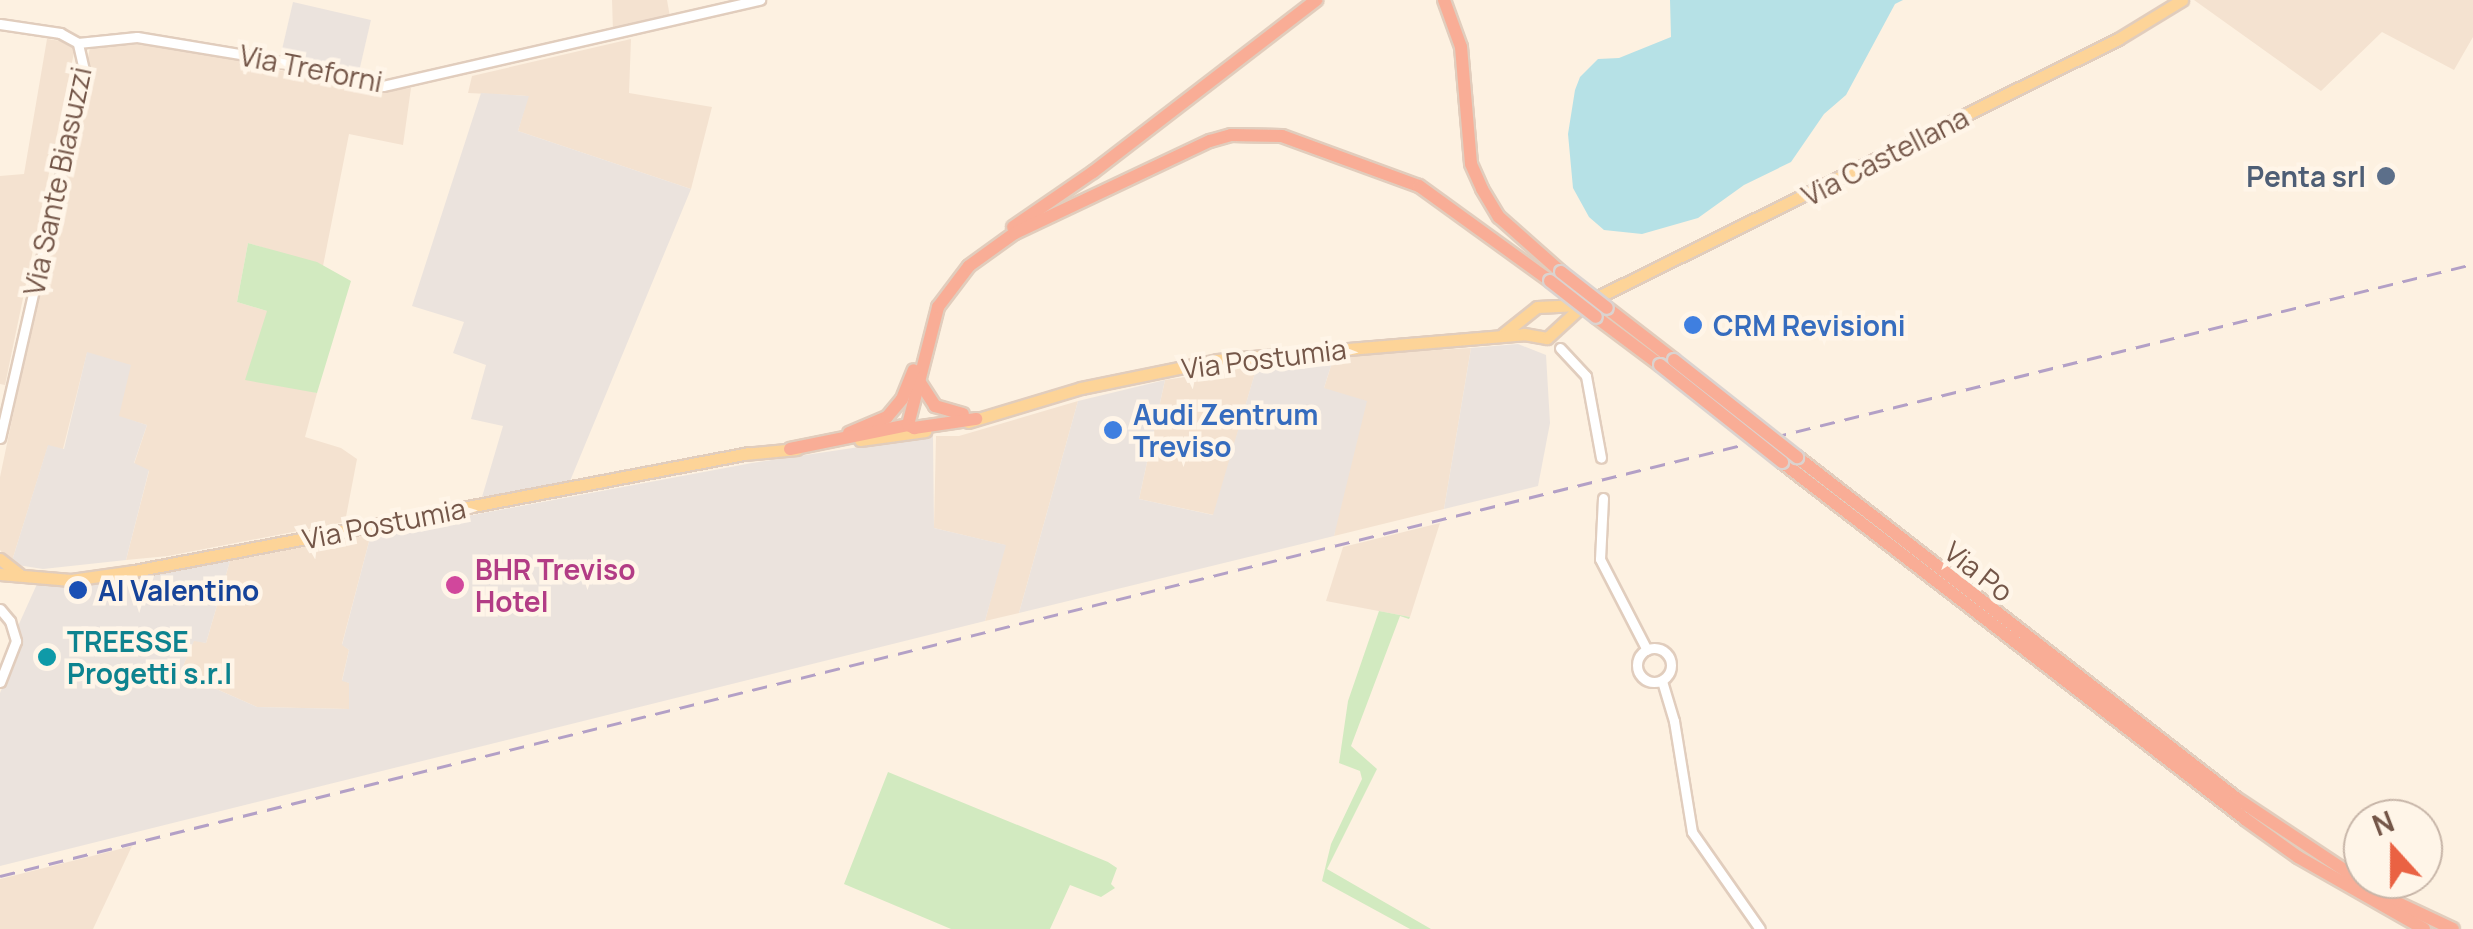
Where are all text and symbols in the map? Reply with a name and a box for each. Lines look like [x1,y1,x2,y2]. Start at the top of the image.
street label: Via Treforni [237,38,385,98]
street label: Via Sante Biasuzzi [16,64,98,298]
street label: Via Castellana [1796,100,1974,212]
place label: Penta srl [2246,159,2366,193]
marker: Penta srl [2375,165,2397,187]
place label: CRM Revisioni [1713,308,1905,342]
marker: CRM Revisioni [1682,314,1704,336]
street label: Via Postumia [1180,331,1348,385]
place label: Audi Zentrum Treviso [1133,397,1319,463]
marker: Audi Zentrum Treviso [1102,419,1124,441]
street label: Via Postumia [299,491,469,555]
street label: Via Po [1938,534,2020,608]
place label: BHR Treviso Hotel [475,552,636,618]
place label: Al Valentino [98,573,259,607]
marker: BHR Treviso Hotel [444,574,466,596]
marker: Al Valentino [67,579,89,601]
place label: TREESSE Progetti s.r.l [67,624,232,690]
marker: TREESSE Progetti s.r.l [36,646,58,668]
north arrow [2343,799,2443,899]
text: N [2367,802,2399,844]

